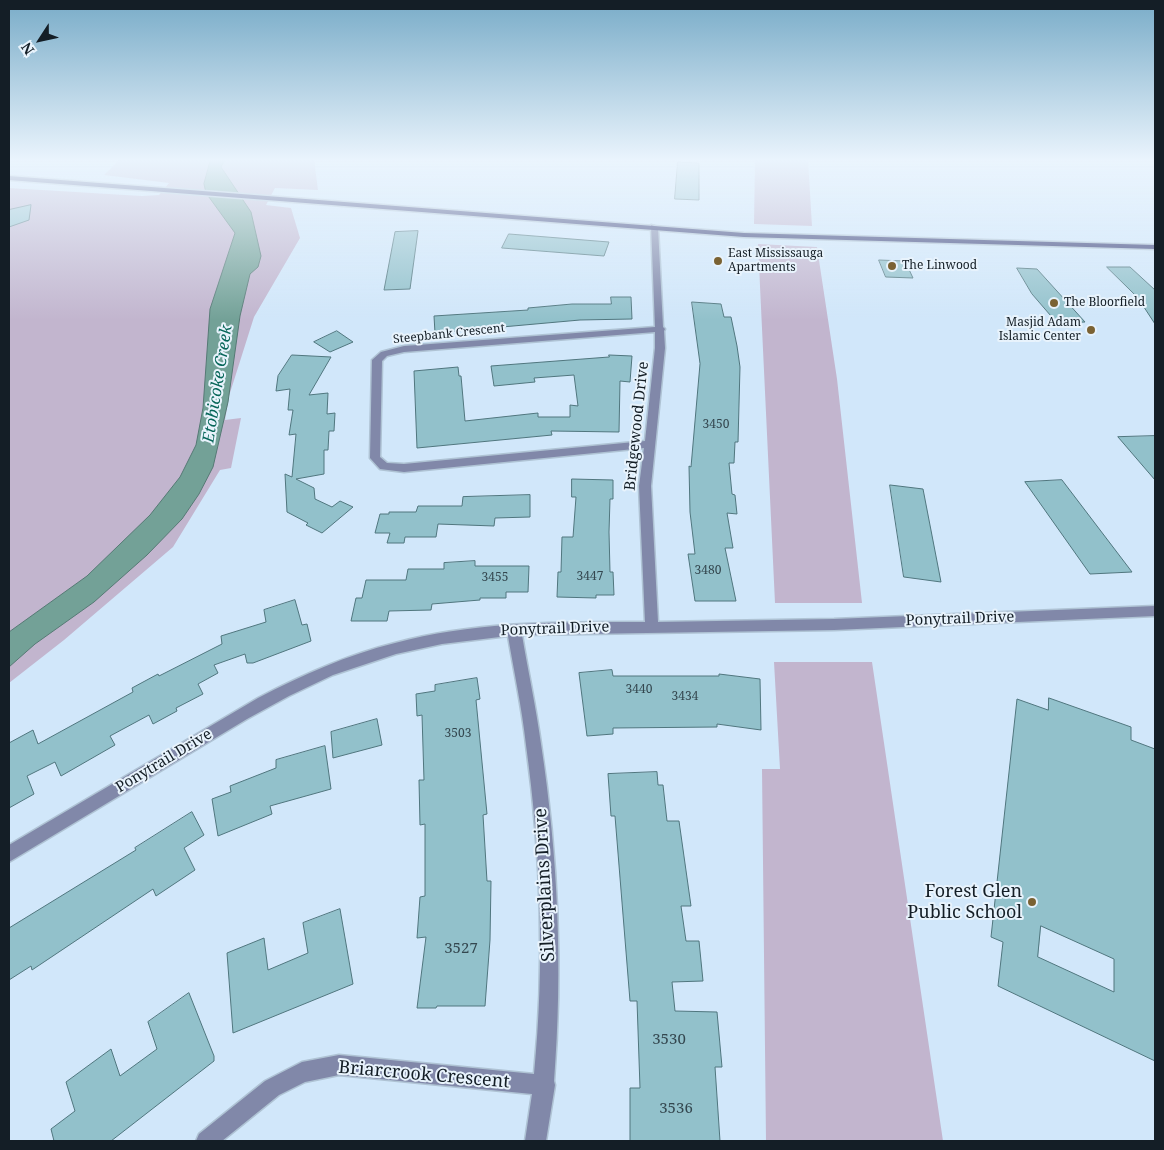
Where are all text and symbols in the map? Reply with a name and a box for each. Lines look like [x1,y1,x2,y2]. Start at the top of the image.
north arrow [15,15,65,65]
text: N [16,39,38,59]
place label: East Mississauga Apartments [728,247,823,275]
marker: East Mississauga Apartments [712,255,724,267]
place label: The Linwood [902,259,977,273]
marker: The Linwood [886,260,898,272]
place label: The Bloorfield [1064,296,1145,310]
marker: The Bloorfield [1048,297,1060,309]
place label: Masjid Adam Islamic Center [999,316,1081,344]
street label: Steepbank Crescent [393,321,505,347]
water label: Etobicoke Creek [199,324,237,444]
marker: Masjid Adam Islamic Center [1085,324,1097,336]
street label: Bridgewood Drive [621,361,653,491]
house number: 3450 [703,418,729,432]
house number: 3480 [695,564,721,578]
house number: 3447 [577,570,603,584]
house number: 3455 [482,571,508,585]
street label: Ponytrail Drive [905,608,1015,630]
street label: Ponytrail Drive [500,618,610,640]
house number: 3440 [626,683,652,697]
house number: 3434 [672,690,698,704]
street label: Ponytrail Drive [113,725,215,797]
house number: 3503 [445,727,471,741]
street label: Silverplains Drive [530,808,560,962]
place label: Forest Glen Public School [907,881,1022,924]
marker: Forest Glen Public School [1026,896,1038,908]
house number: 3527 [444,940,478,958]
house number: 3530 [652,1031,686,1049]
street label: Briarcrook Crescent [338,1057,510,1093]
house number: 3536 [659,1100,693,1118]

